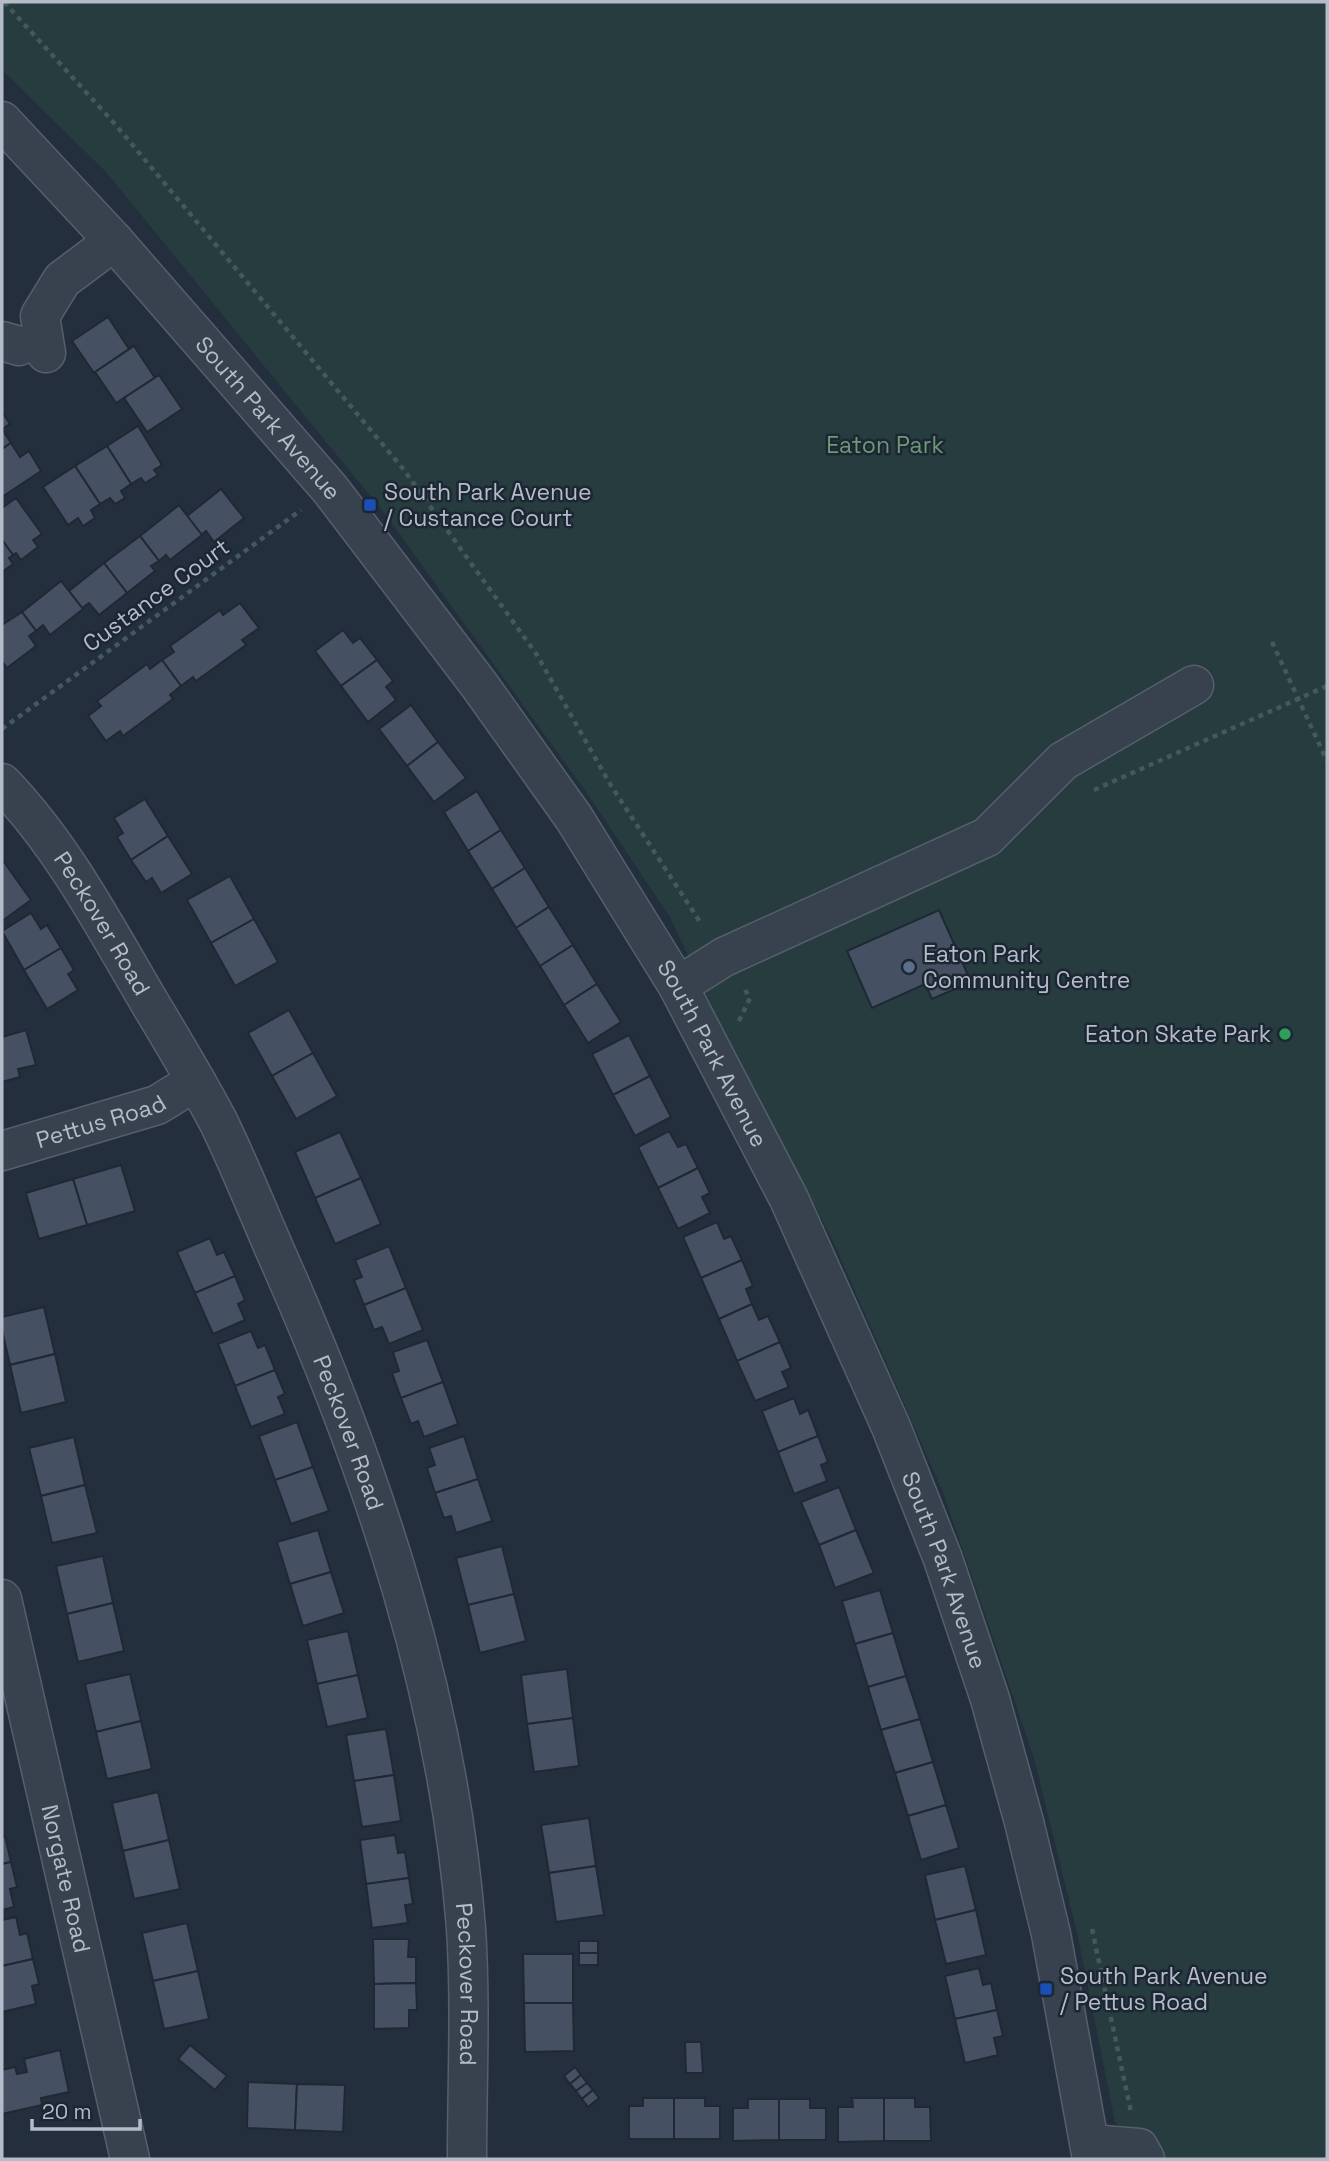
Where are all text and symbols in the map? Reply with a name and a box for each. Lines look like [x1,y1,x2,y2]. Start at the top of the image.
street label: South Park Avenue [189,330,348,506]
park label: Eaton Park [826,430,944,460]
place label: South Park Avenue / Custance Court [384,477,592,533]
marker: South Park Avenue / Custance Court [362,497,378,513]
street label: Custance Court [77,532,235,658]
street label: Peckover Road [47,846,157,1001]
place label: Eaton Park Community Centre [923,939,1130,995]
street label: South Park Avenue [650,954,774,1152]
marker: Eaton Park Community Centre [901,959,917,975]
place label: Eaton Skate Park [1085,1019,1271,1049]
marker: Eaton Skate Park [1277,1026,1293,1042]
street label: Pettus Road [32,1088,172,1155]
street label: Peckover Road [306,1351,391,1514]
street label: South Park Avenue [895,1467,994,1673]
street label: Norgate Road [34,1802,97,1956]
street label: Peckover Road [449,1901,484,2066]
place label: South Park Avenue / Pettus Road [1060,1961,1268,2017]
marker: South Park Avenue / Pettus Road [1038,1981,1054,1997]
scale bar [32,2088,140,2132]
text: 20 m [42,2098,92,2125]

